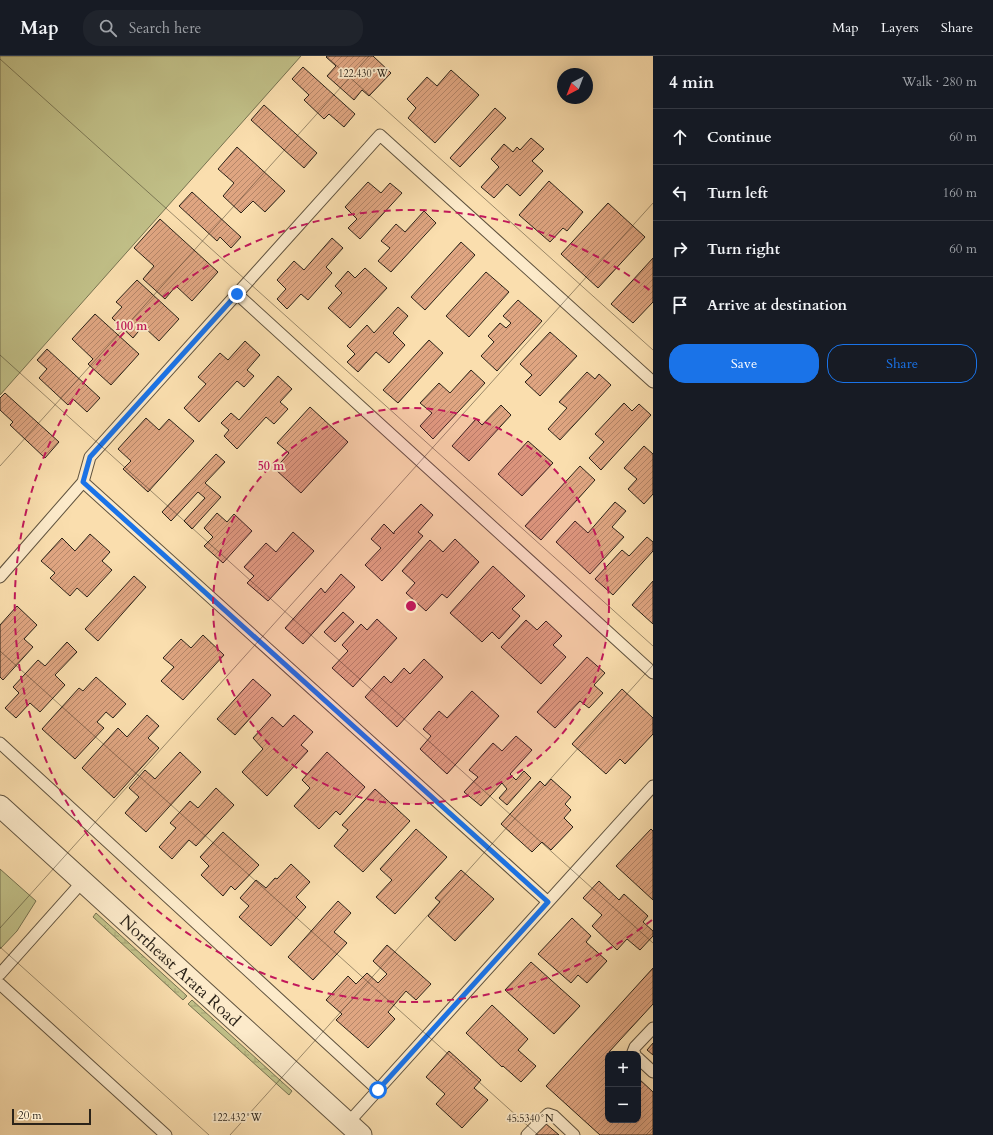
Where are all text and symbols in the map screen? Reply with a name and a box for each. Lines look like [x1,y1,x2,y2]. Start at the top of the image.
search box [83,10,363,46]
text: Map [20,15,59,41]
icon: search [97,17,119,39]
text: Search here [129,18,201,38]
text: Map [832,18,859,37]
text: Layers [881,18,919,37]
text: Share [941,18,973,37]
text: 122.430°W [338,67,389,81]
north arrow [557,68,593,104]
text: 4 min [669,71,714,94]
text: Walk · 280 m [902,73,977,91]
icon: ahead [669,126,691,148]
text: Continue [707,127,772,147]
text: 60 m [949,128,977,146]
icon: left [669,182,691,204]
text: Turn left [707,183,768,203]
text: 160 m [943,184,977,202]
icon: right [669,238,691,260]
text: Turn right [707,239,780,259]
text: 60 m [949,240,977,258]
route end [228,285,246,303]
icon: arrive [669,294,691,316]
text: Arrive at destination [707,295,847,315]
text: 100 m [115,318,148,334]
button: Save [669,344,819,383]
button: Share [827,344,977,383]
text: 50 m [258,458,285,474]
centre of rings [404,599,418,613]
street label: Northeast Arata Road [115,910,245,1032]
map controls [605,1051,641,1123]
button: + [605,1051,641,1087]
route start [369,1081,387,1099]
button: − [605,1087,641,1123]
scale bar [12,1107,91,1126]
text: 20 m [18,1108,42,1123]
text: 122.432°W [212,1111,263,1125]
text: 45.5340°N [507,1112,554,1126]

